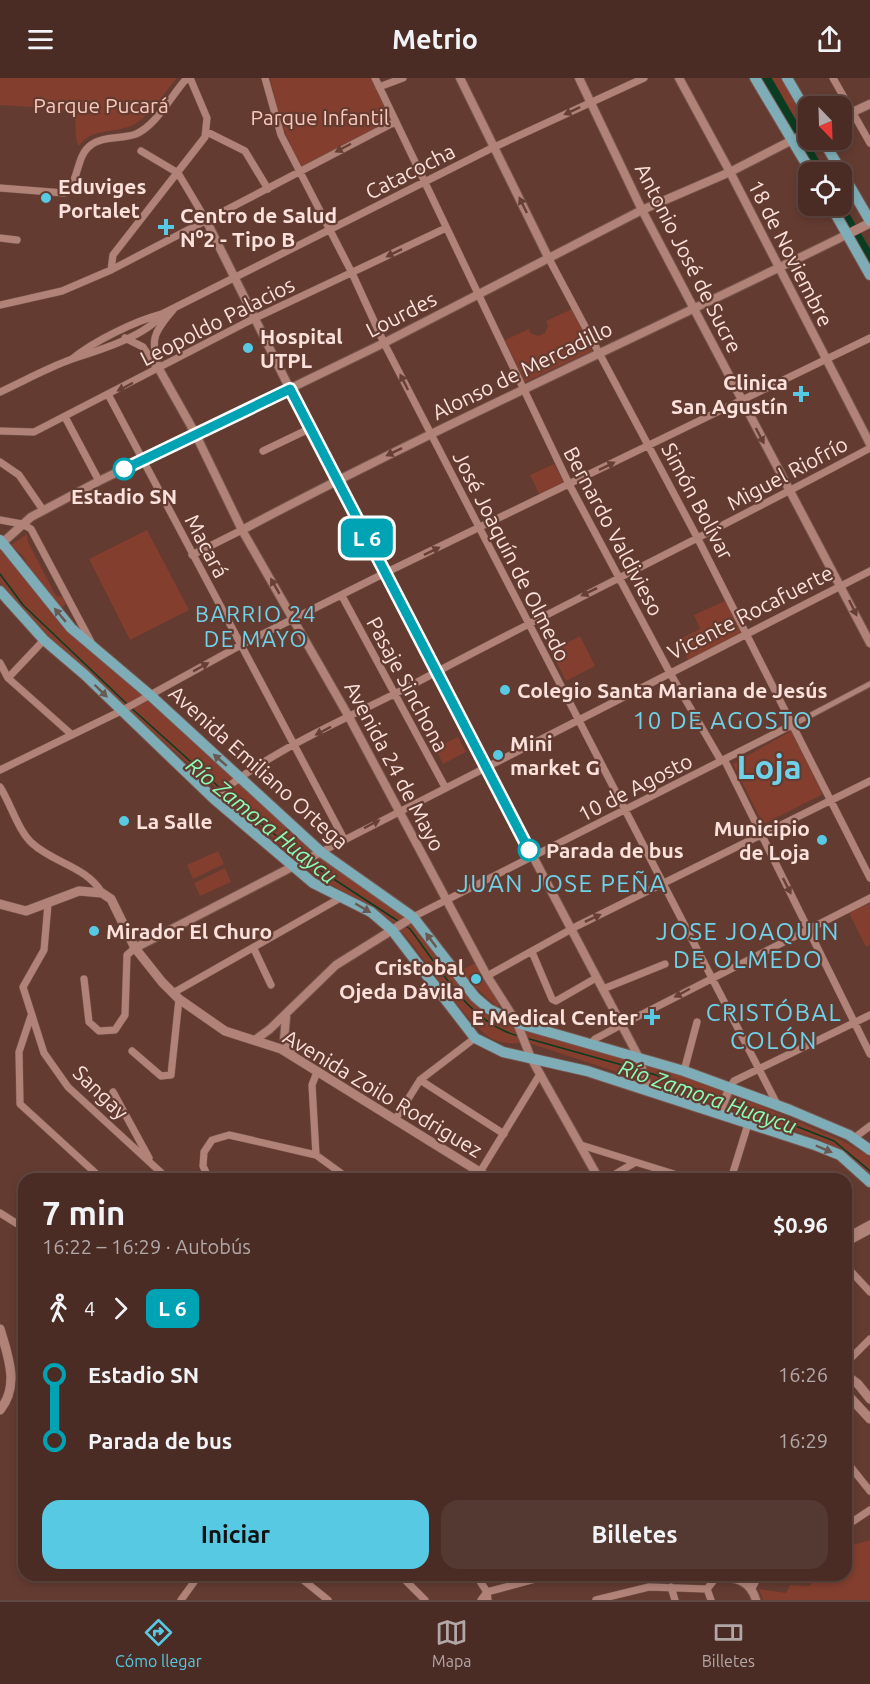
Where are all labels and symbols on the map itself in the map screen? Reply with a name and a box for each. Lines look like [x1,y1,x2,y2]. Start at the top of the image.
park label: Parque Pucará [33,93,169,117]
north arrow [798,96,852,150]
park label: Parque Infantil [251,105,389,129]
one-way arrow [563,107,580,116]
street label: Catacocha [361,138,459,204]
one-way arrow [334,143,351,153]
street label: Antonio José de Sucre [631,159,747,357]
place label: Eduviges Portalet [58,174,146,222]
street label: 18 de Noviembre [744,176,838,330]
marker: Eduviges Portalet [39,191,53,205]
one-way arrow [518,196,527,213]
place label: Centro de Salud N⁰2 - Tipo B [180,203,337,251]
marker: Centro de Salud N⁰2 - Tipo B [157,218,175,236]
one-way arrow [385,248,402,258]
street label: Leopoldo Palacios [136,272,298,370]
street label: Lourdes [362,286,440,342]
street label: Alonso de Mercadillo [428,316,616,424]
place label: Hospital UTPL [260,324,343,372]
marker: Hospital UTPL [241,341,255,355]
place label: Clinica San Agustín [671,370,788,418]
one-way arrow [399,374,409,391]
one-way arrow [117,382,134,392]
marker: Clinica San Agustín [792,385,810,403]
one-way arrow [755,428,765,445]
street label: Miguel Riofrío [723,431,851,515]
street label: Simón Bolívar [657,439,739,563]
street label: Bernardo Valdivieso [559,442,669,620]
one-way arrow [385,446,403,456]
street label: José Joaquín de Olmedo [449,447,575,665]
marker: Estadio SN [113,458,135,480]
one-way arrow [598,461,616,471]
place label: Estadio SN [71,484,177,508]
street label: Macará [180,510,234,582]
line badge: L 6 [332,518,401,558]
one-way arrow [423,546,440,555]
street label: Vicente Rocafuerte [663,560,837,664]
one-way arrow [270,577,280,594]
one-way arrow [581,588,598,597]
one-way arrow [848,599,857,616]
district label: BARRIO 24 DE MAYO [195,601,317,651]
one-way arrow [54,608,67,623]
street label: Pasaje Sinchona [362,612,454,756]
one-way arrow [193,662,210,672]
street label: Avenida 24 de Mayo [340,677,450,855]
place label: Colegio Santa Mariana de Jesús [517,678,828,702]
street label: Avenida Emiliano Ortega [165,680,353,854]
marker: Colegio Santa Mariana de Jesús [498,683,512,697]
one-way arrow [94,684,109,698]
district label: 10 DE AGOSTO [633,707,813,734]
one-way arrow [314,726,331,736]
place label: Mini market G [510,731,600,779]
marker: Mini market G [491,748,505,762]
street label: 10 de Agosto [574,748,696,826]
district label: Loja [736,748,802,785]
water label: Río Zamora Huaycu [182,752,342,888]
one-way arrow [213,754,228,767]
place label: La Salle [136,809,212,833]
marker: La Salle [117,814,131,828]
place label: Municipio de Loja [714,816,810,864]
one-way arrow [364,819,381,829]
marker: Municipio de Loja [815,833,829,847]
place label: Parada de bus [546,838,684,862]
marker: Parada de bus [518,839,540,861]
district label: JUAN JOSE PEÑA [457,870,667,897]
one-way arrow [782,877,792,895]
one-way arrow [355,903,371,914]
one-way arrow [585,914,602,923]
district label: JOSE JOAQUIN DE OLMEDO [656,918,840,973]
place label: Mirador El Churo [106,919,272,943]
marker: Mirador El Churo [87,924,101,938]
one-way arrow [426,932,438,947]
place label: Cristobal Ojeda Dávila [339,955,464,1003]
marker: Cristobal Ojeda Dávila [469,972,483,986]
one-way arrow [673,988,690,998]
district label: CRISTÓBAL COLÓN [706,998,842,1054]
place label: E Medical Center [472,1005,638,1029]
marker: E Medical Center [643,1008,661,1026]
street label: Avenida Zoilo Rodriguez [279,1024,487,1162]
water label: Río Zamora Huaycu [616,1054,800,1138]
street label: Sangay [69,1060,133,1124]
one-way arrow [816,1144,834,1154]

